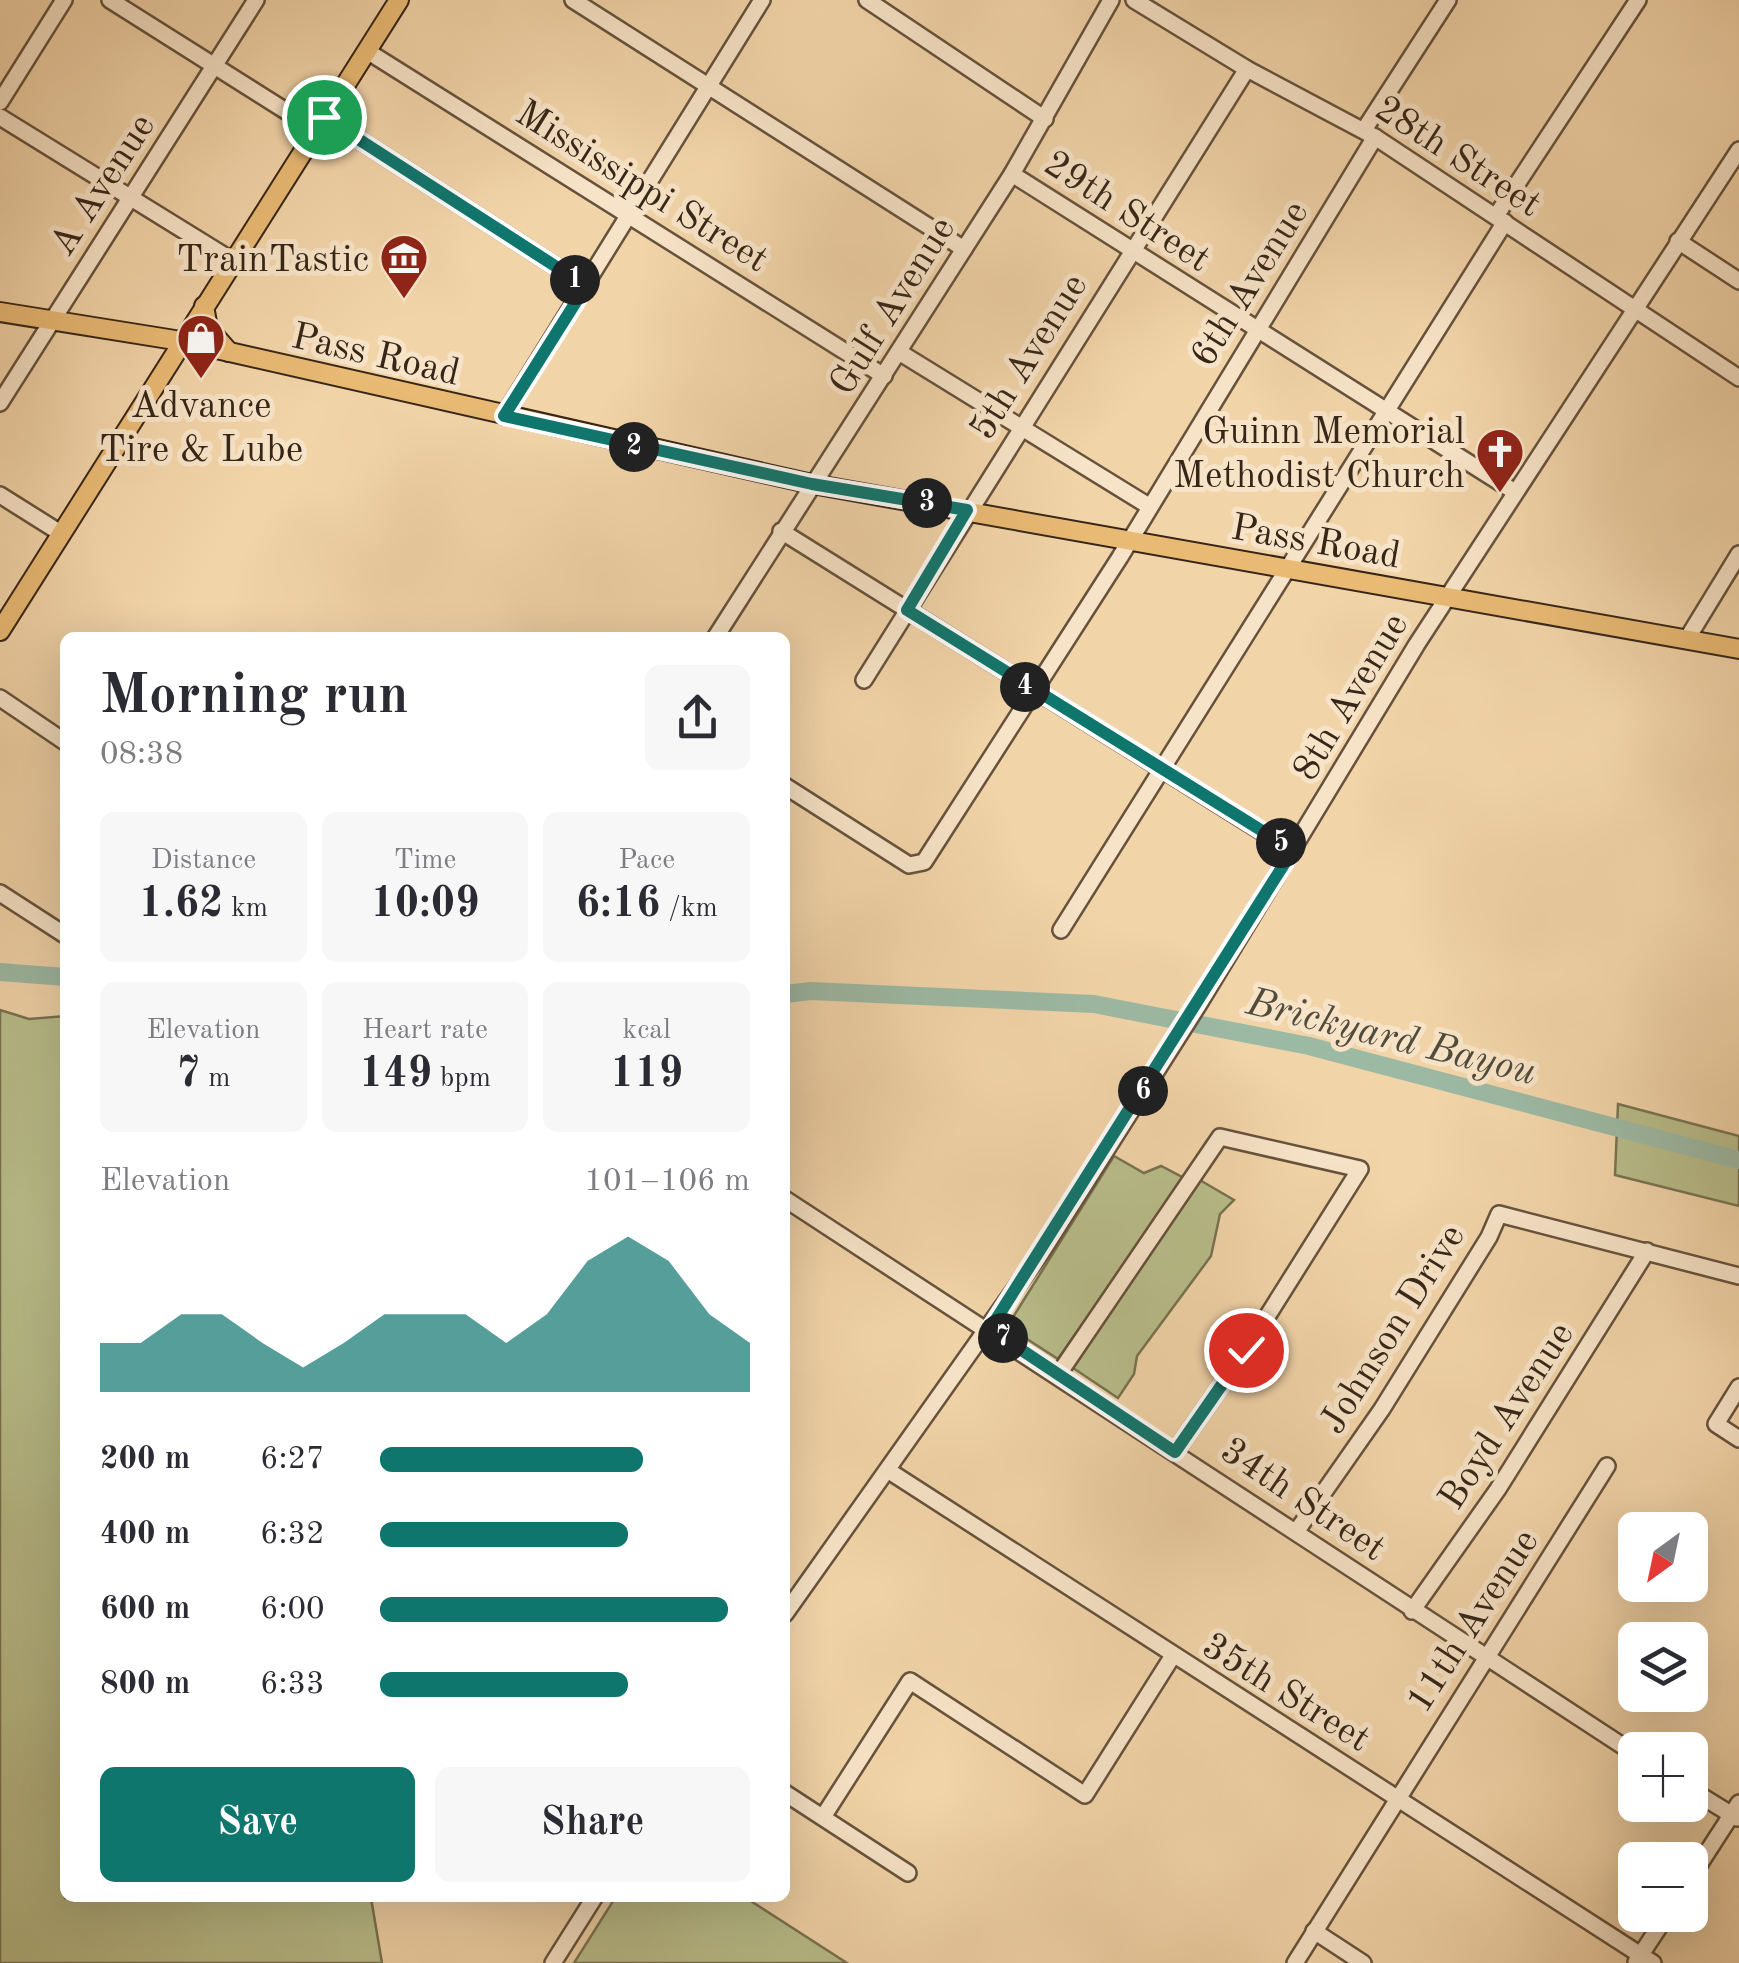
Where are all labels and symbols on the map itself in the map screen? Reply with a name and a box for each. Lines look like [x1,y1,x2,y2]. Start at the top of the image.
pin [282,75,367,160]
street label: 28th Street [1368,90,1547,225]
street label: Mississippi Street [509,95,774,280]
street label: A Avenue [44,108,163,263]
street label: 29th Street [1037,145,1216,280]
street label: 6th Avenue [1185,195,1316,374]
street label: Gulf Avenue [824,211,963,402]
museum icon: TrainTastic [378,232,430,300]
place label: TrainTastic [176,242,369,280]
pin: 1 [550,255,600,305]
street label: 5th Avenue [964,268,1095,447]
shop icon: Advance Tire & Lube [175,312,227,380]
street label: Pass Road [288,318,463,394]
place label: Advance Tire & Lube [99,388,303,470]
place label: Guinn Memorial Methodist Church [1173,414,1465,496]
pin: 2 [609,422,659,472]
church icon: Guinn Memorial Methodist Church [1474,426,1526,494]
pin: 3 [902,478,952,528]
street label: Pass Road [1228,509,1403,577]
street label: 8th Avenue [1287,607,1416,788]
pin: 4 [1000,662,1050,712]
pin: 5 [1256,818,1306,868]
water label: Brickyard Bayou [1241,983,1540,1094]
pin: 6 [1118,1066,1168,1116]
street label: Johnson Drive [1314,1218,1473,1441]
pin [1204,1308,1289,1393]
pin: 7 [978,1313,1028,1363]
street label: Boyd Avenue [1433,1316,1582,1517]
street label: 34th Street [1213,1432,1391,1569]
north arrow [1618,1512,1708,1602]
street label: 11th Avenue [1401,1523,1546,1720]
street label: 35th Street [1195,1627,1376,1760]

